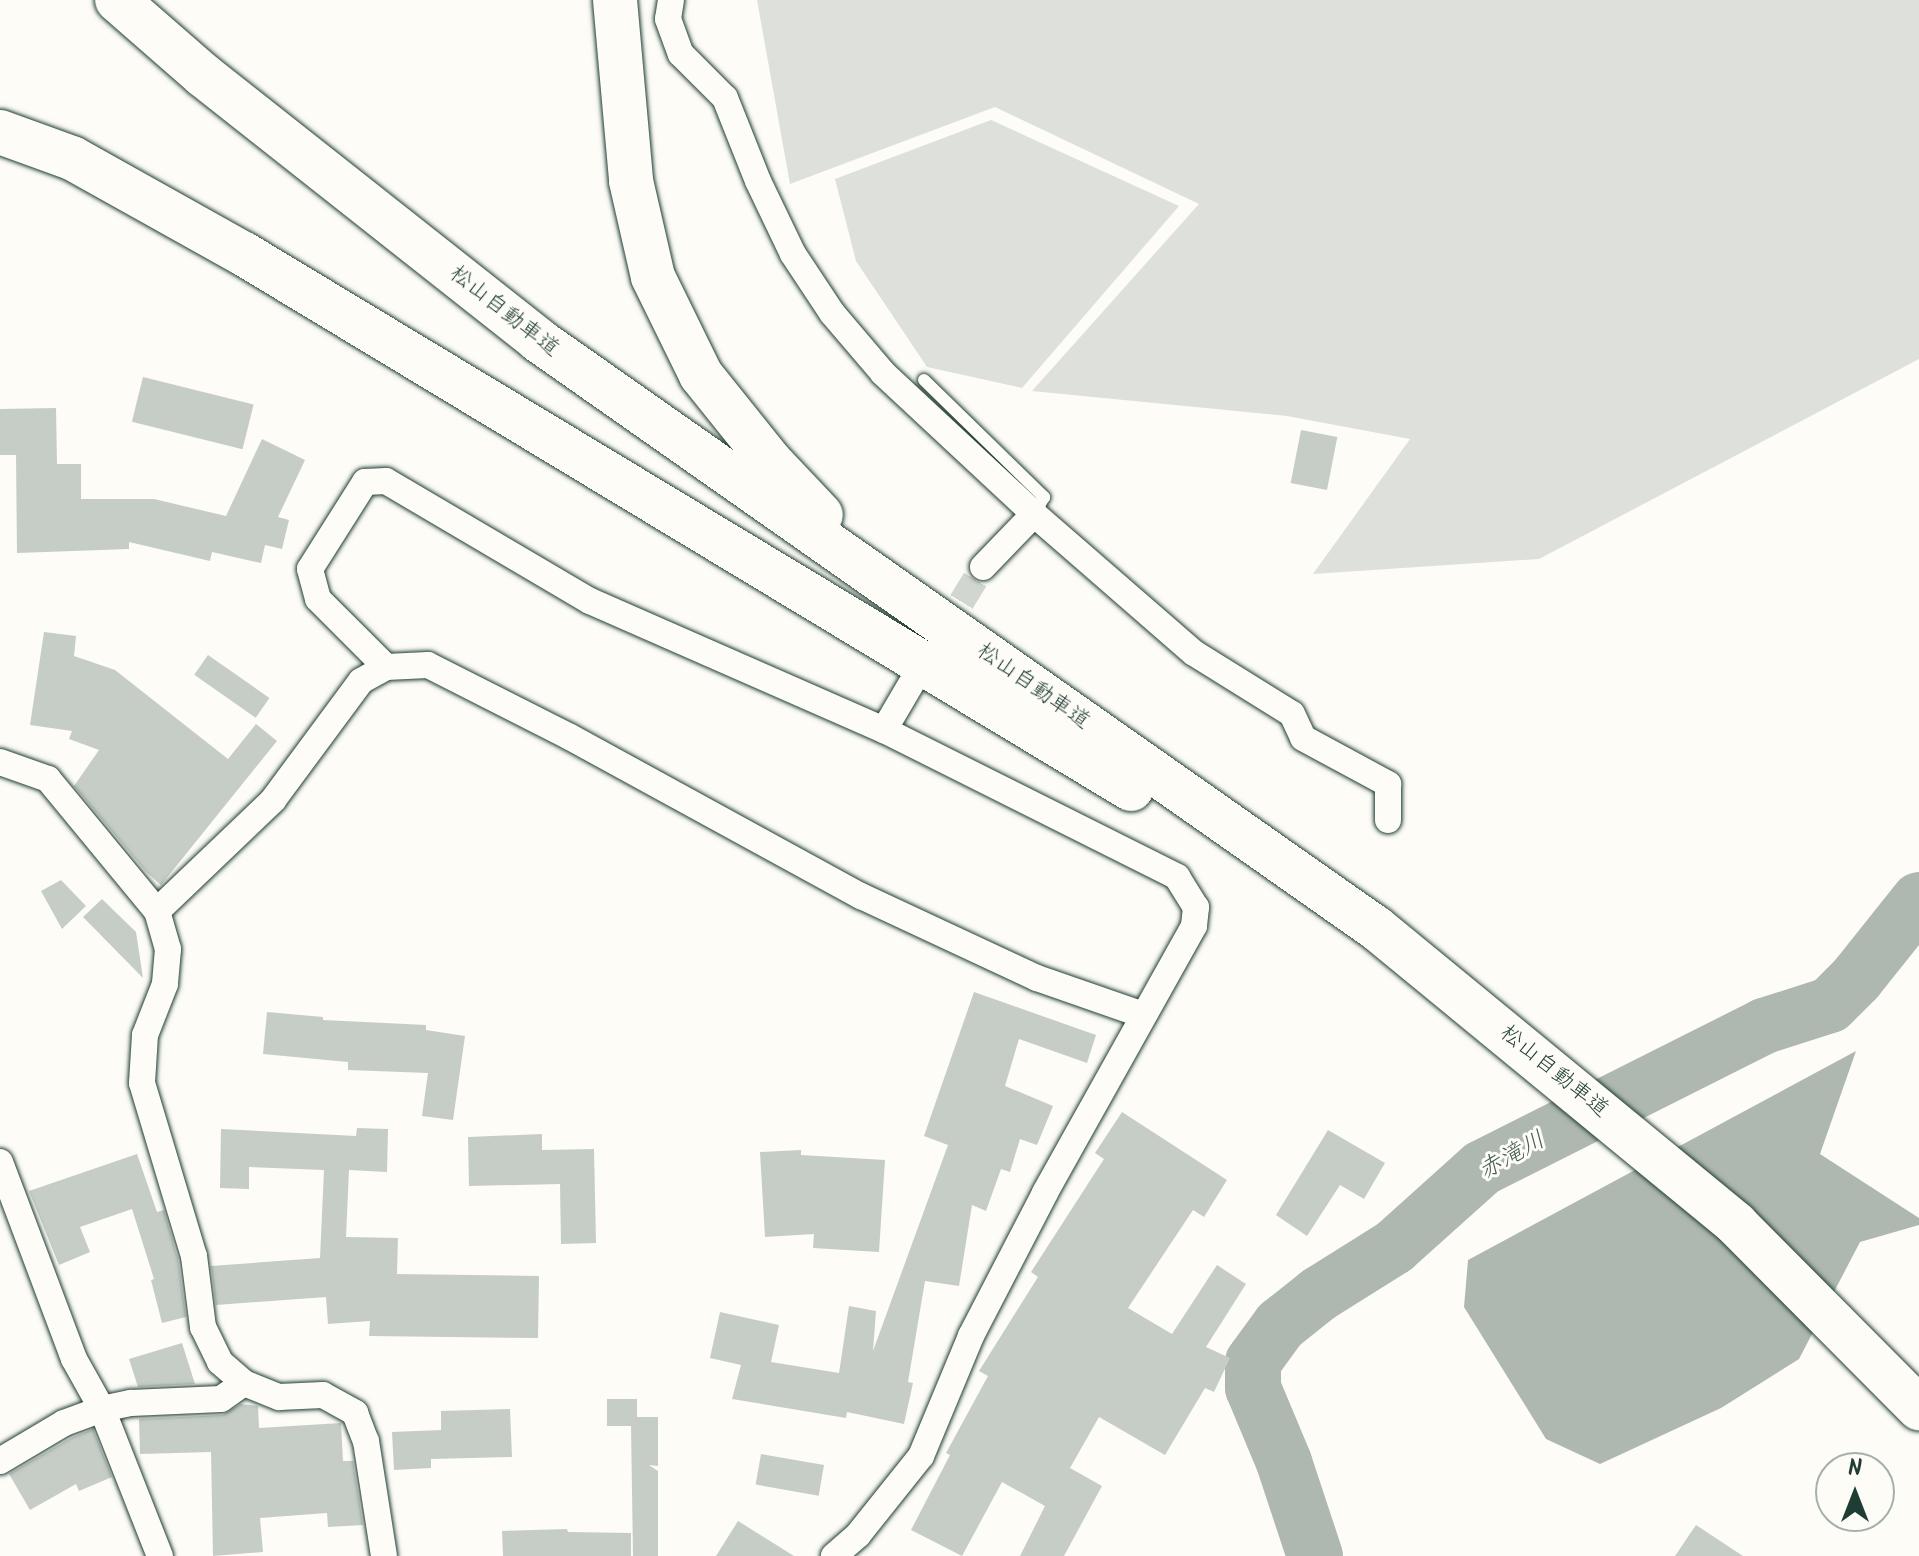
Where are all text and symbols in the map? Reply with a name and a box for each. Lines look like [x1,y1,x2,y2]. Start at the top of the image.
street label: 松山自動車道 [444,261,564,363]
street label: 松山自動車道 [971,638,1095,736]
street label: 松山自動車道 [1494,1020,1614,1124]
water label: 赤滝川 [1474,1126,1550,1186]
north arrow [1815,1452,1895,1532]
text: N [1848,1452,1862,1487]

